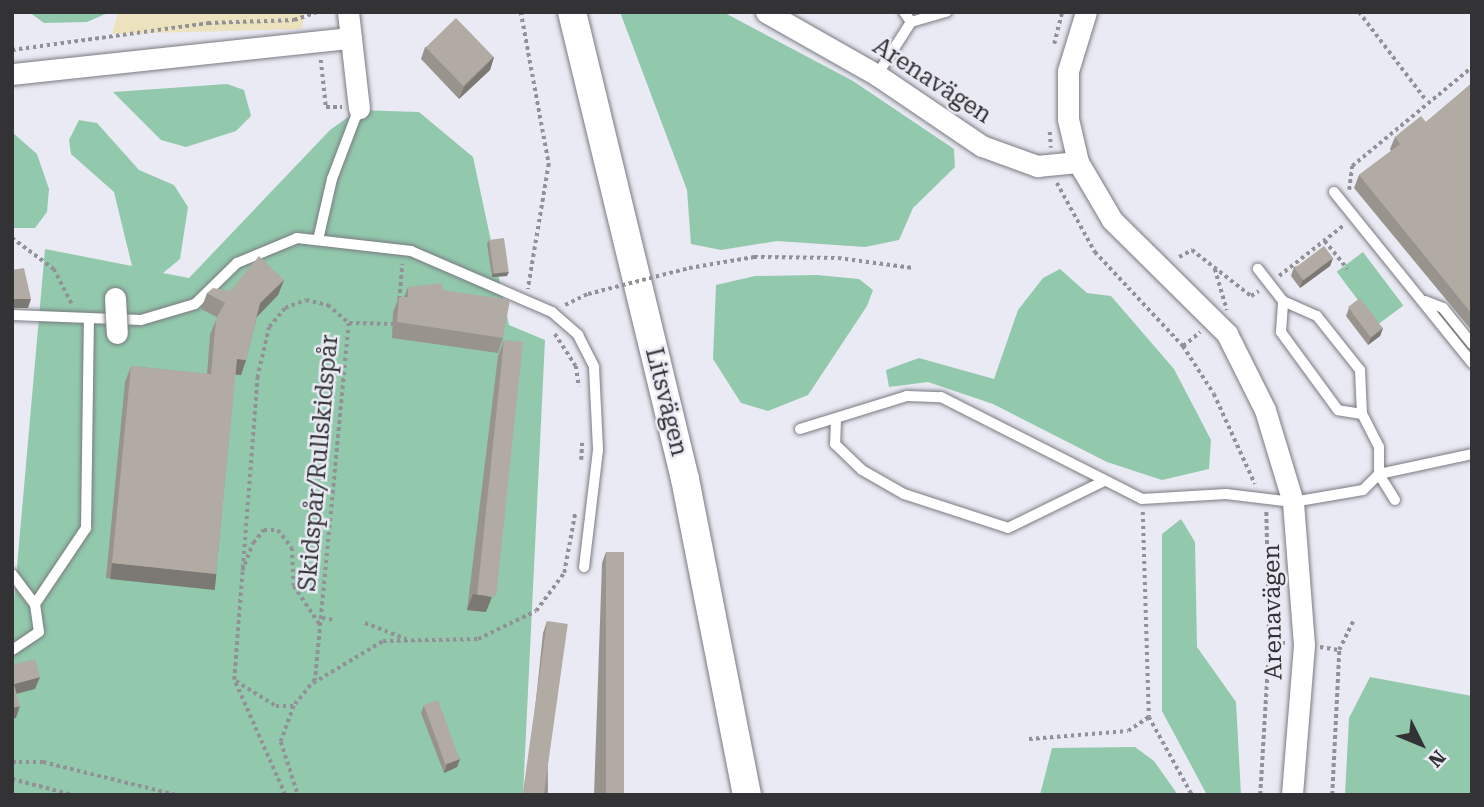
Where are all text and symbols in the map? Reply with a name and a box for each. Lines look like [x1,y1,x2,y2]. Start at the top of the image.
street label: Arenavägen [867,32,997,130]
street label: Skidspår/Rullskidspår [293,333,345,593]
street label: Litsvägen [639,345,693,459]
street label: Arenavägen [1257,544,1289,680]
north arrow [1386,709,1456,779]
text: N [1423,745,1450,772]

